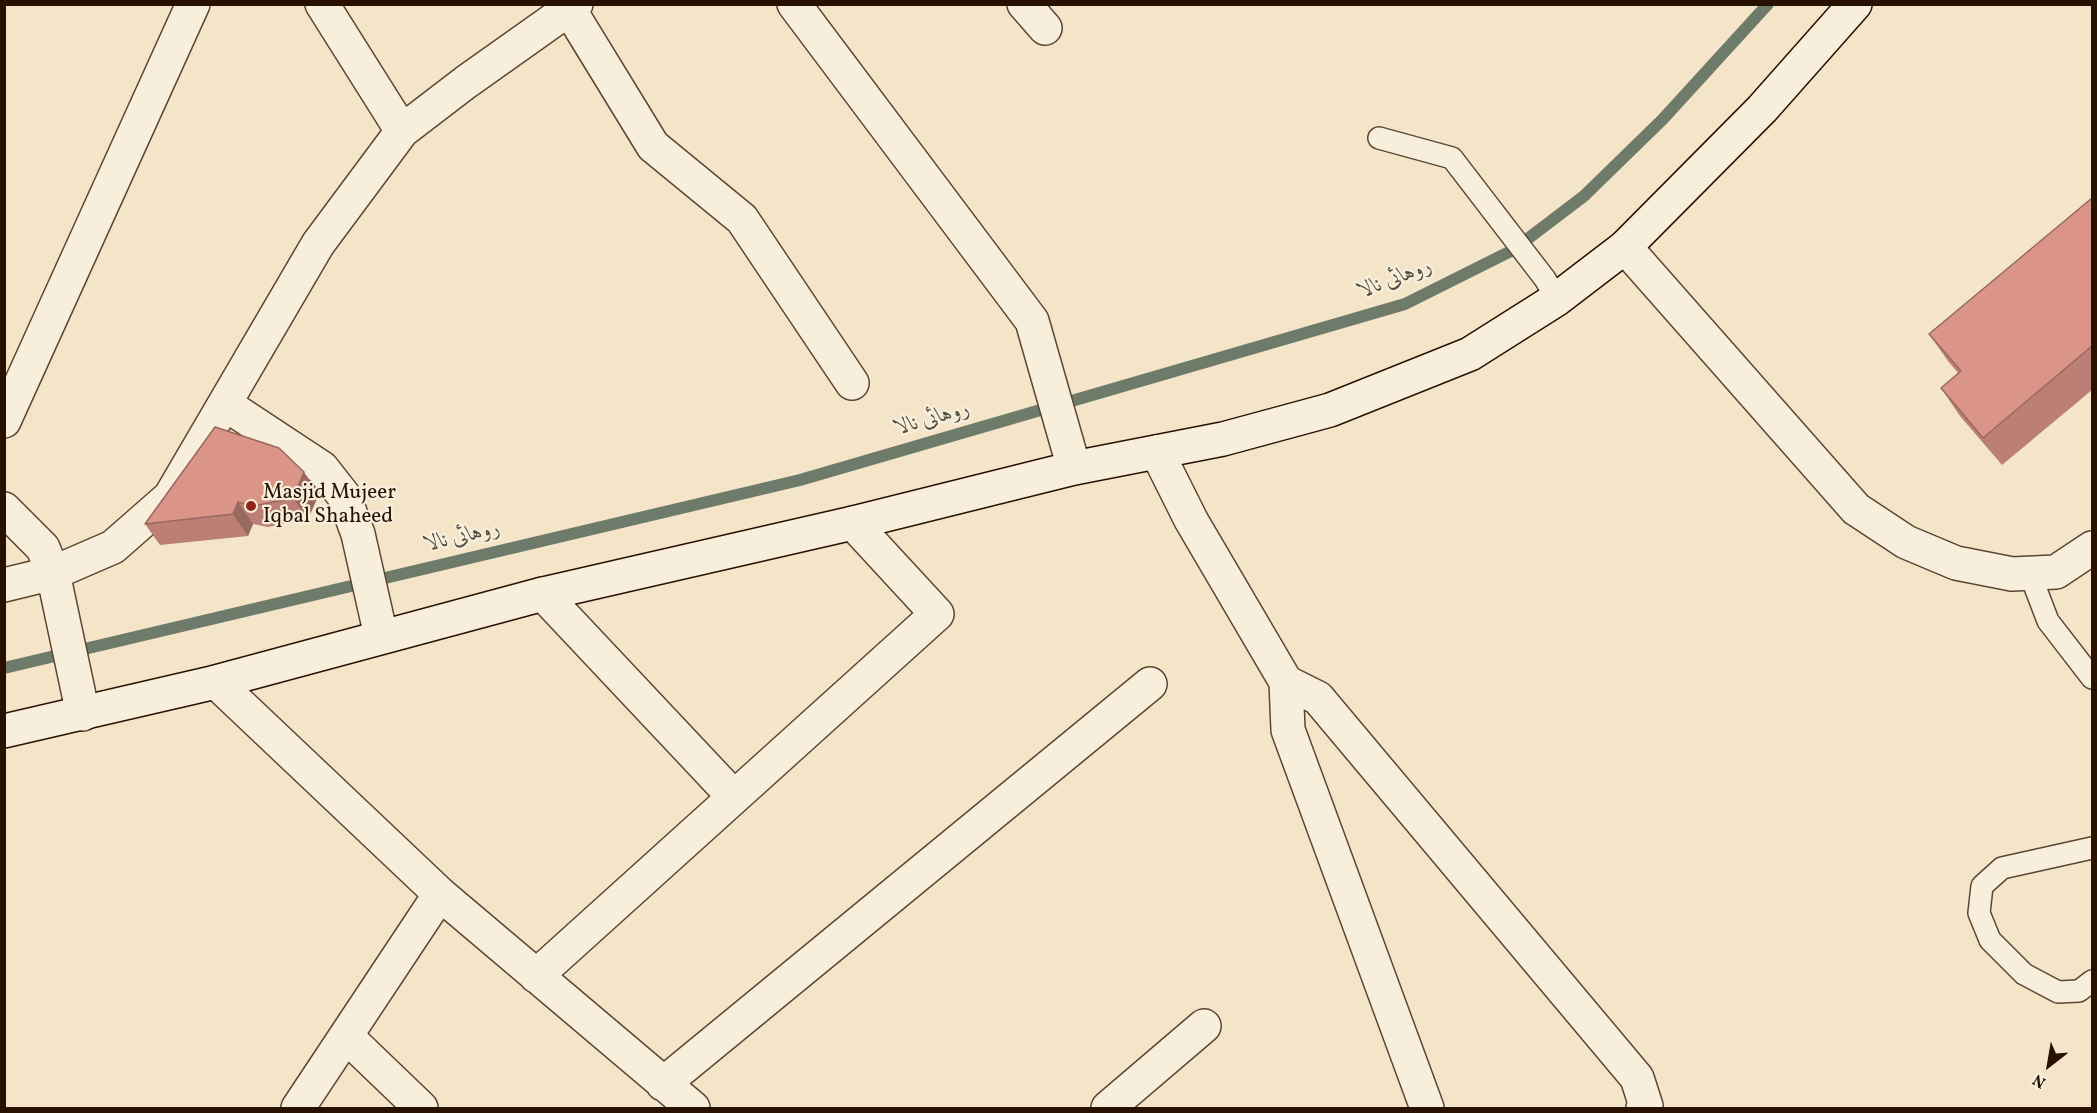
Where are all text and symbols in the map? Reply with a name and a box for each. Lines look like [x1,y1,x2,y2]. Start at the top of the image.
water label: روہائی نالا [1356,254,1436,306]
water label: روہائی نالا [893,397,973,443]
place label: Masjid Mujeer Iqbal Shaheed [263,481,396,531]
marker: Masjid Mujeer Iqbal Shaheed [244,499,258,513]
water label: روہائی نالا [423,517,503,559]
north arrow [2019,1035,2079,1095]
text: N [2029,1068,2050,1093]

